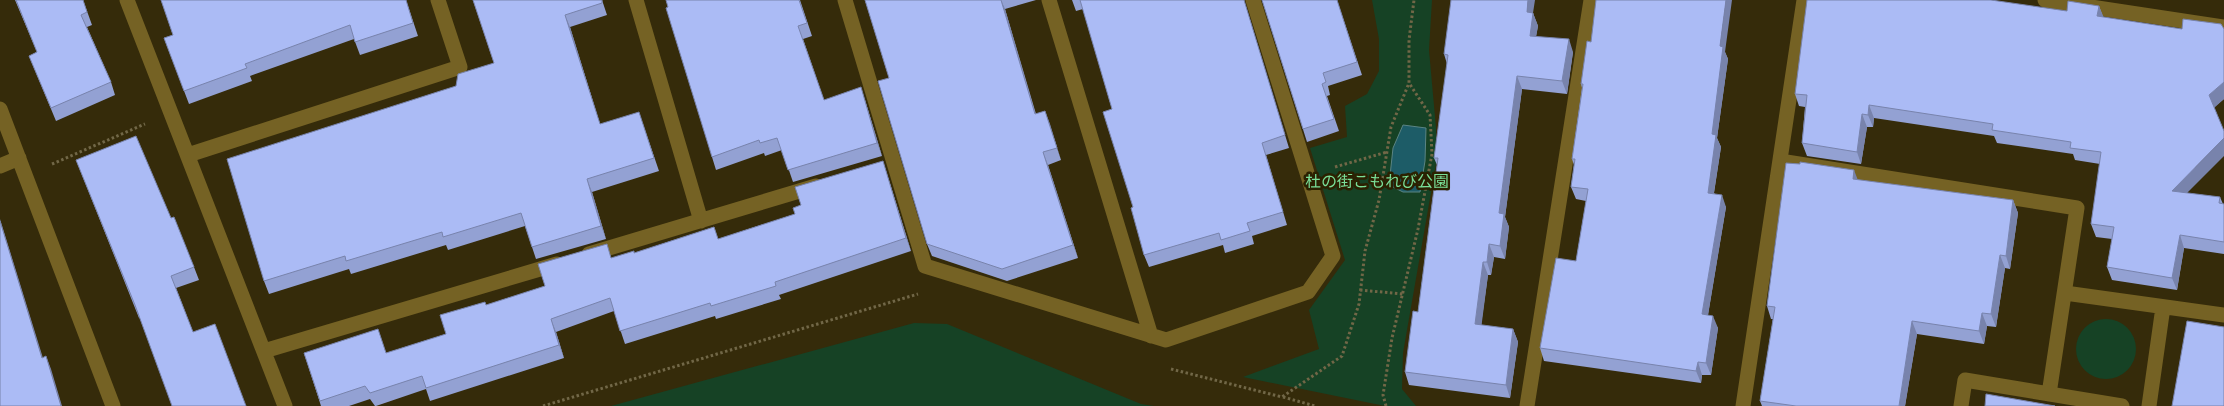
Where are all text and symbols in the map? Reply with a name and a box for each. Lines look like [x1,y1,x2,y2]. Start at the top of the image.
park label: 杜の街こもれび公園 [1305,173,1449,193]

